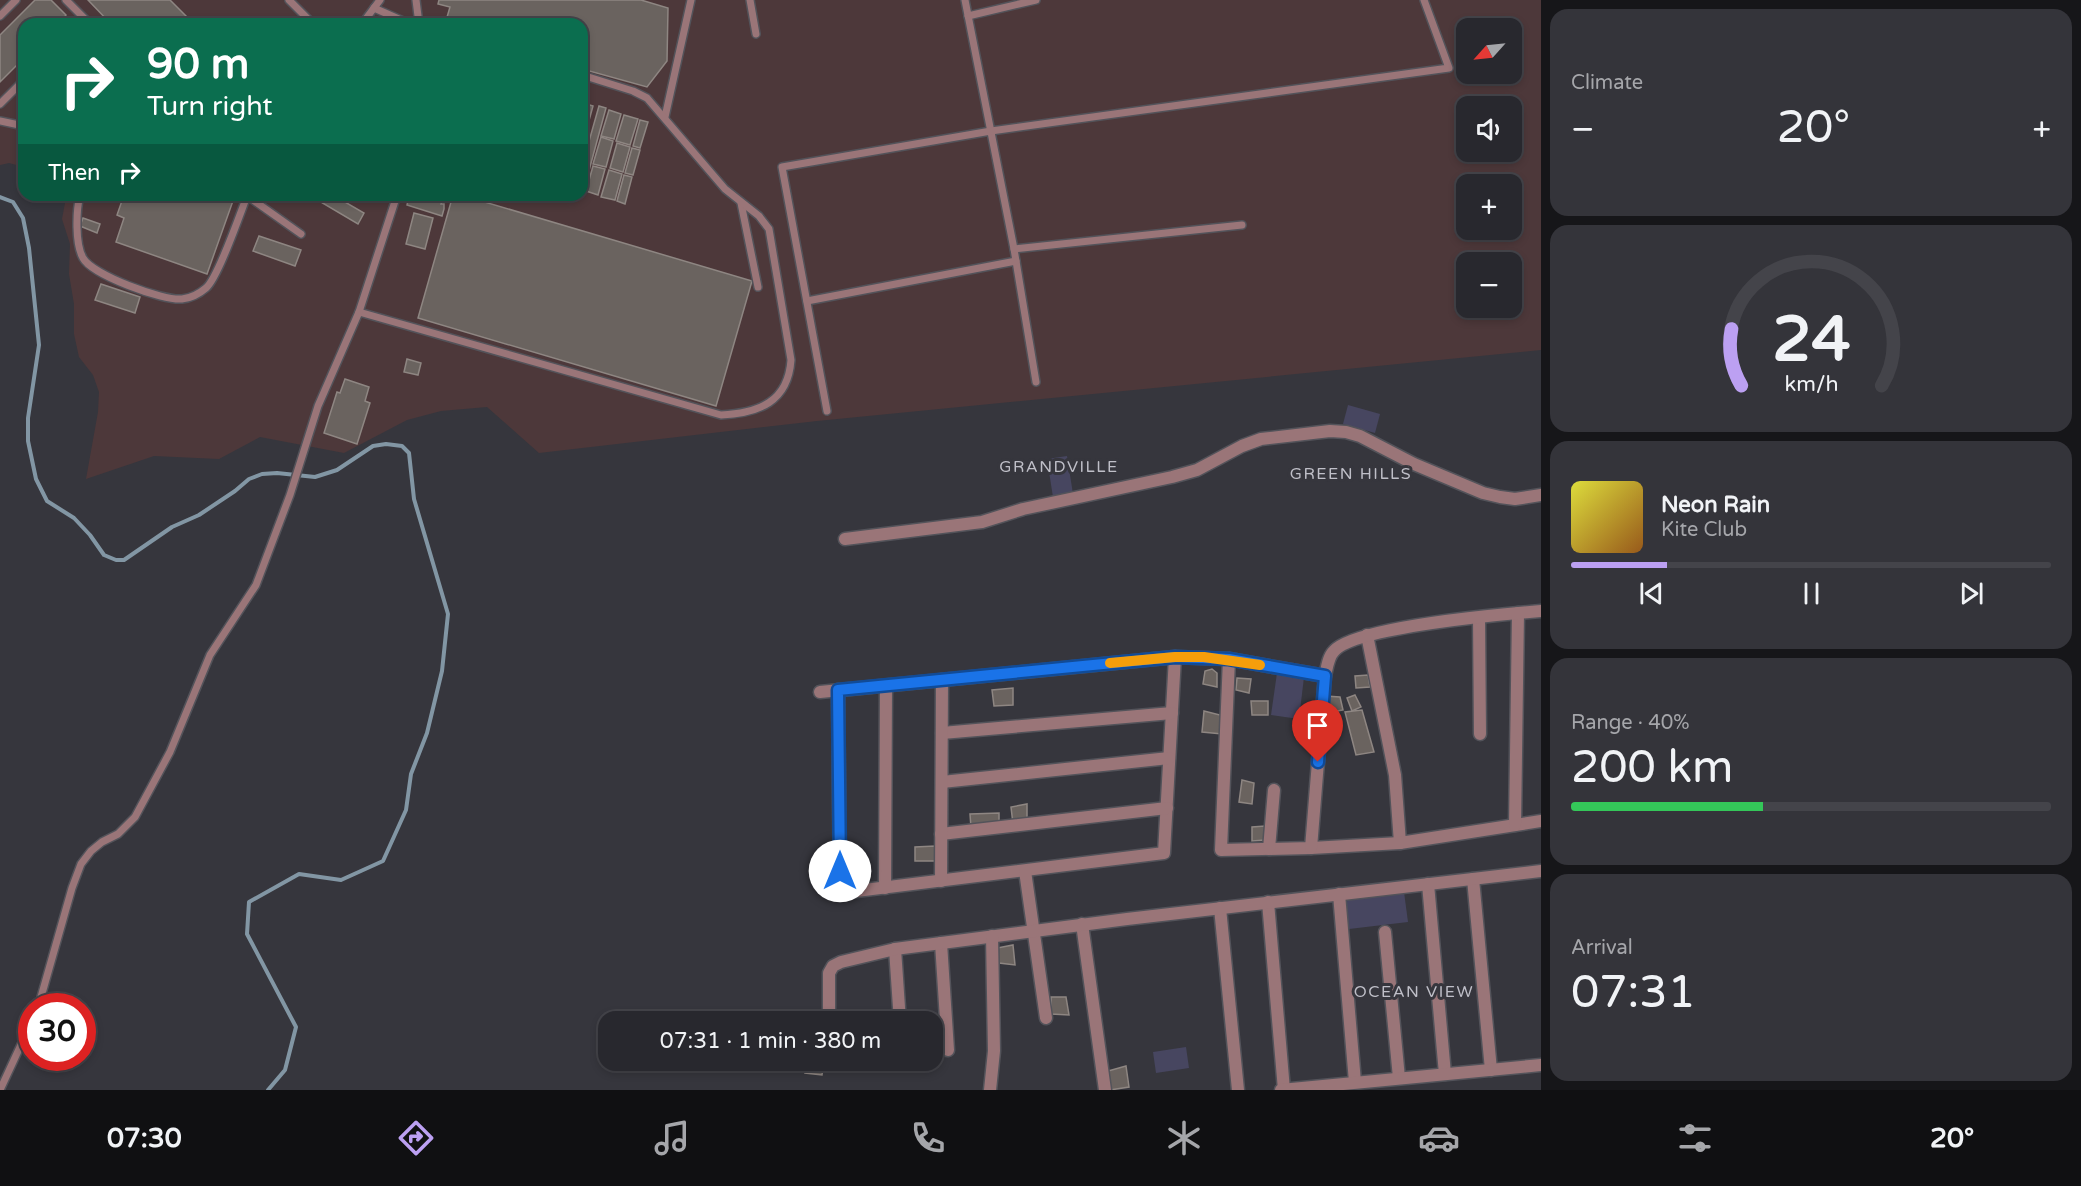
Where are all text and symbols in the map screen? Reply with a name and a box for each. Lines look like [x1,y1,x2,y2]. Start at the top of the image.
north arrow [1456,18,1522,84]
map controls [1456,18,1522,318]
text: 90 m [147,39,249,90]
icon: right [48,42,126,120]
text: Climate [1571,71,1643,95]
text: Turn right [147,90,273,123]
button: sound [1456,96,1522,162]
text: 20° [1777,101,1850,155]
text: − [1571,110,1595,149]
text: + [2032,110,2051,149]
icon: right [113,156,146,189]
text: Then [48,160,101,186]
button: + [1456,174,1522,240]
button: − [1456,252,1522,318]
text: 24 [1772,303,1850,378]
text: km/h [1784,371,1838,397]
district label: GRANDVILLE [999,457,1119,477]
district label: GREEN HILLS [1290,464,1412,484]
text: Neon Rain [1661,492,1770,518]
text: Kite Club [1661,518,1747,542]
icon: previous [1635,577,1668,610]
icon: pause [1795,577,1828,610]
icon: next [1955,577,1988,610]
pin [1292,700,1343,762]
icon: arrive [1301,709,1334,742]
text: Range · 40% [1571,711,1690,735]
text: 200 km [1571,741,1733,795]
position arrow [808,839,872,903]
text: Arrival [1571,936,1633,960]
text: 07:31 [1571,966,1696,1020]
district label: OCEAN VIEW [1354,982,1474,1002]
speed limit sign: 30 [18,993,96,1071]
text: 07:31 · 1 min · 380 m [660,1028,881,1054]
icon: directions [395,1117,437,1159]
icon: music [651,1117,693,1159]
icon: phone [907,1117,949,1159]
icon: climate [1163,1117,1205,1159]
icon: car [1418,1117,1460,1159]
icon: filters [1674,1117,1716,1159]
text: 07:30 [107,1122,182,1155]
text: 20° [1930,1122,1974,1155]

